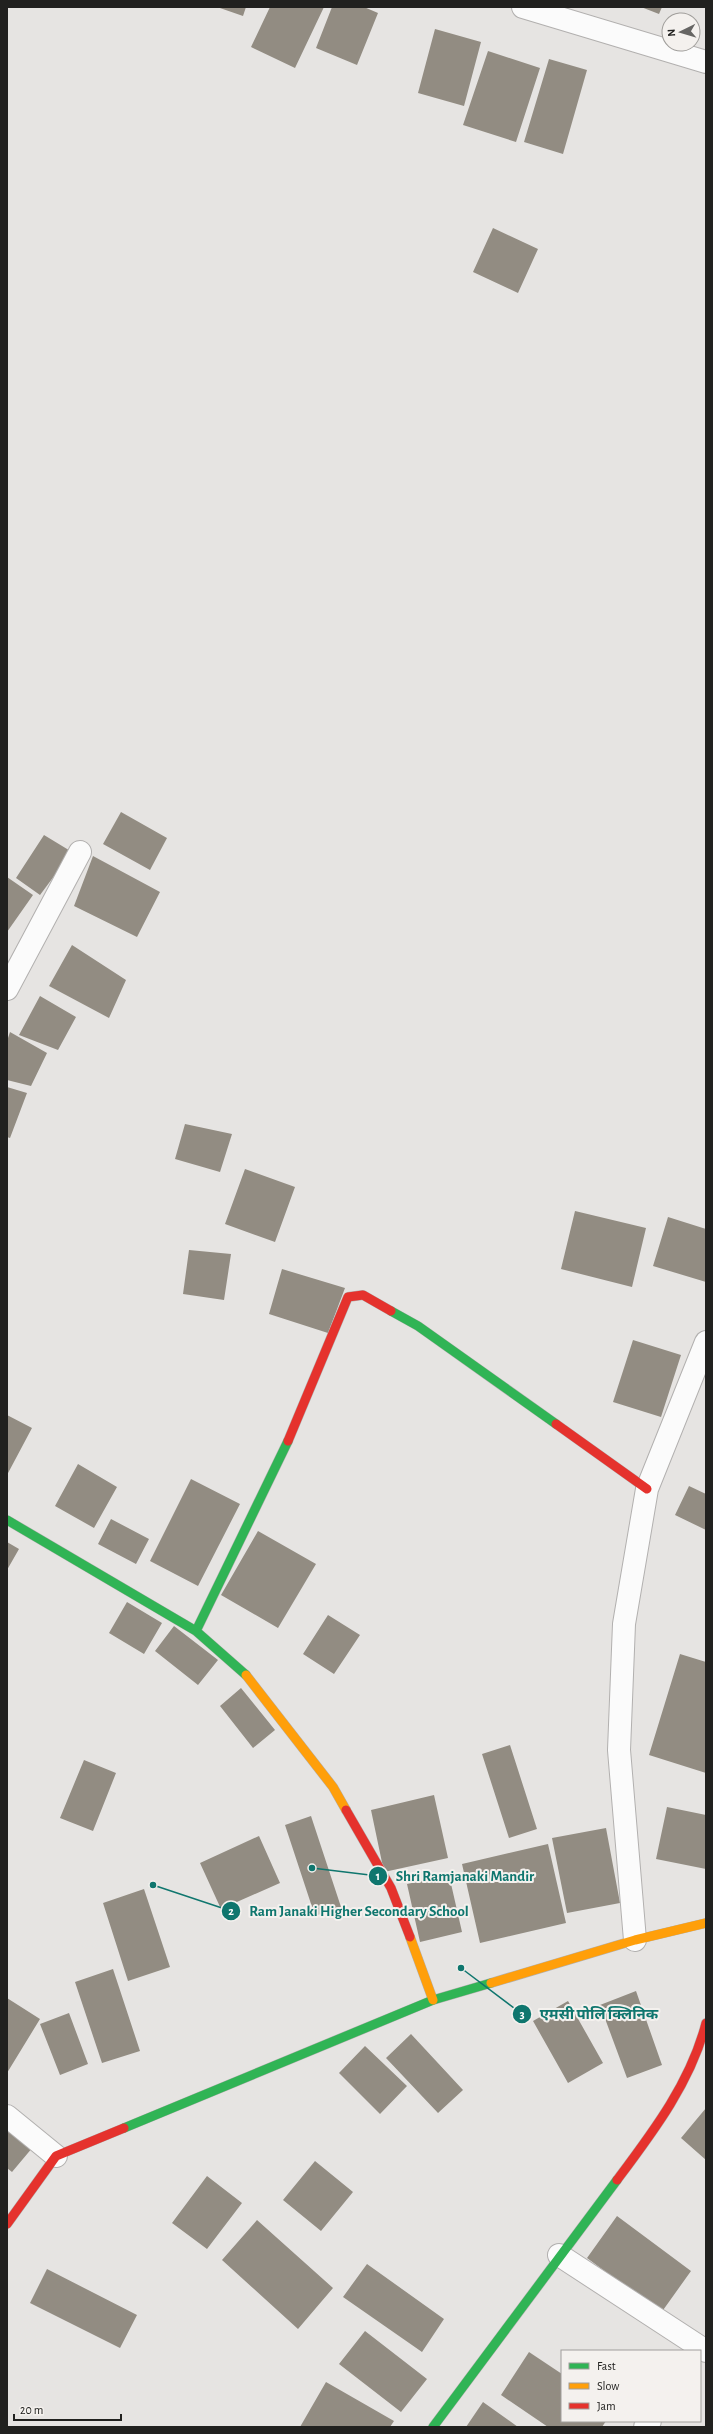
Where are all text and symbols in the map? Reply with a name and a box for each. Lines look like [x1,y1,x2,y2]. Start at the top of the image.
north arrow [661,12,701,52]
text: N [666,29,677,37]
callout: Shri Ramjanaki Mandir [368,1862,542,1889]
text: Shri Ramjanaki Mandir [396,1869,535,1884]
text: 1 [376,1870,380,1882]
callout: Ram Janaki Higher Secondary School [221,1897,477,1924]
text: Ram Janaki Higher Secondary School [249,1904,469,1919]
text: 2 [228,1905,234,1917]
callout: एमसी पोलि क्लिनिक [512,2000,666,2027]
text: एमसी पोलि क्लिनिक [540,2006,659,2022]
text: 3 [519,2008,525,2020]
legend [561,2350,701,2422]
text: Fast [597,2360,616,2372]
text: Slow [597,2380,619,2392]
scale bar [14,2396,121,2422]
text: Jam [597,2400,616,2412]
text: 20 m [20,2404,43,2416]

